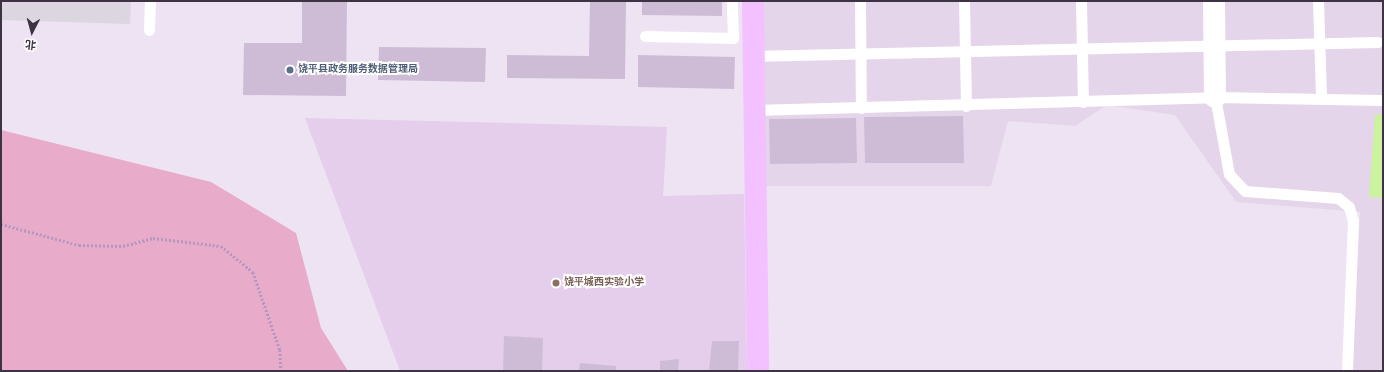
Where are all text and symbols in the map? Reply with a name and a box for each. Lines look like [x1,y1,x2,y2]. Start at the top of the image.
north arrow [12,12,52,52]
text: 北 [24,36,37,52]
place label: 饶平县政务服务数据管理局 [298,64,418,76]
marker: 饶平县政务服务数据管理局 [285,65,295,75]
place label: 饶平城西实验小学 [564,277,644,289]
marker: 饶平城西实验小学 [551,278,561,288]

